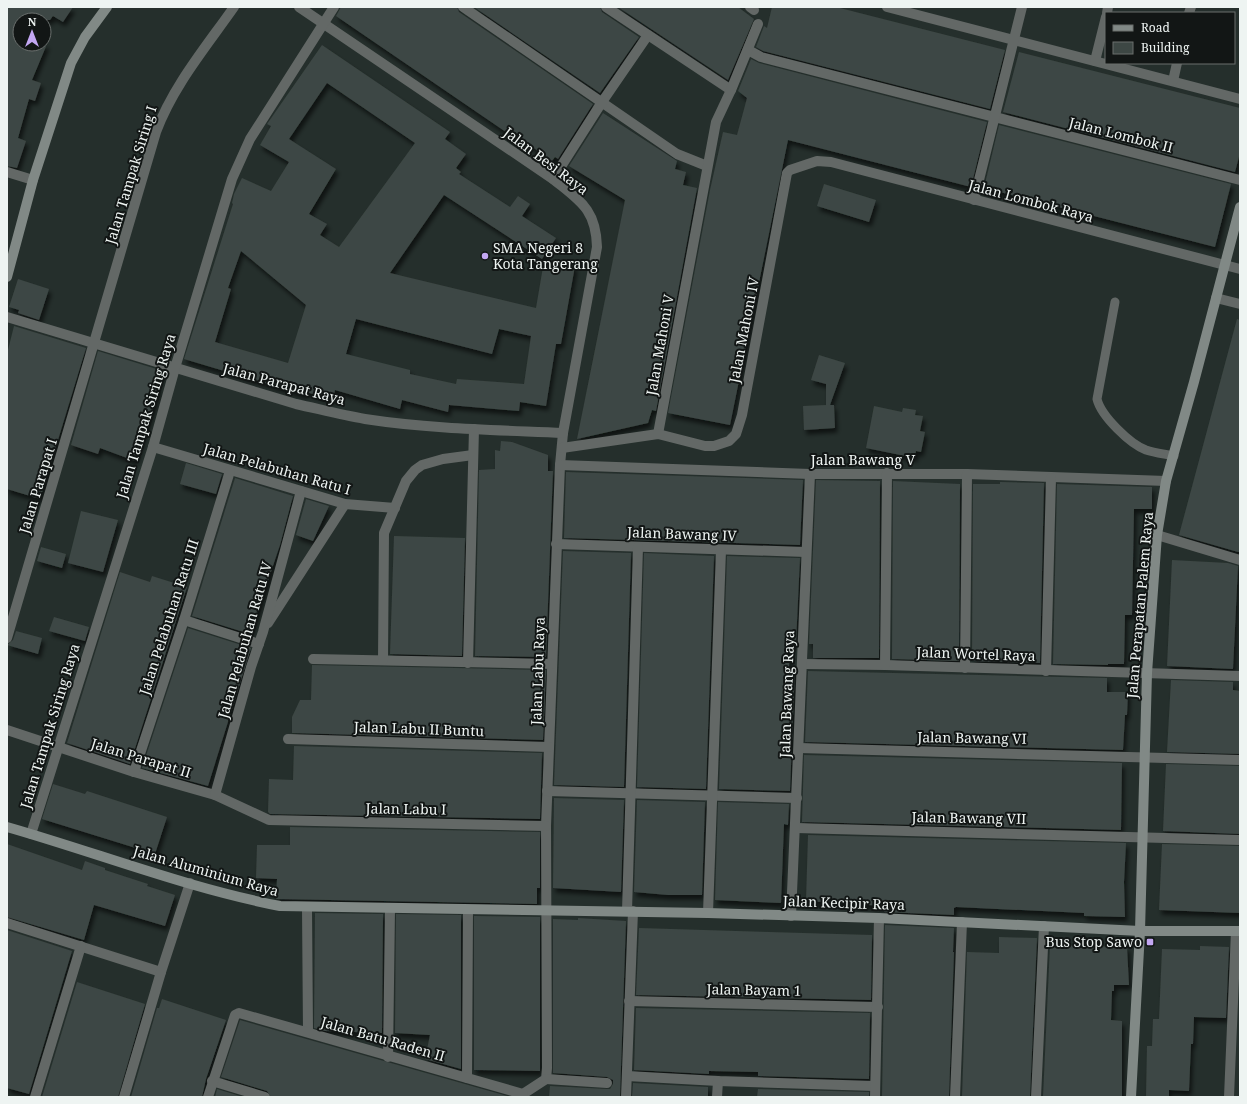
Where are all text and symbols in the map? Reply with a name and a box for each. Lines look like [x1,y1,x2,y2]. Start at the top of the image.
north arrow [12,12,52,52]
legend [1105,12,1235,64]
text: N [28,14,37,29]
text: Road [1141,19,1171,36]
text: Building [1141,39,1190,56]
street label: Jalan Tampak Siring I [100,103,161,247]
street label: Jalan Lombok II [1066,112,1175,157]
street label: Jalan Besi Raya [499,122,593,199]
street label: Jalan Lombok Raya [965,174,1096,226]
place label: SMA Negeri 8 Kota Tangerang [493,238,598,273]
marker: SMA Negeri 8 Kota Tangerang [480,251,490,261]
street label: Jalan Mahoni IV [724,275,763,385]
street label: Jalan Mahoni V [641,292,678,398]
street label: Jalan Tampak Siring Raya [111,331,180,502]
street label: Jalan Parapat Raya [220,358,348,409]
street label: Jalan Parapat I [14,436,61,537]
street label: Jalan Pelabuhan Ratu I [200,438,353,499]
street label: Jalan Bawang V [810,450,916,469]
street label: Jalan Perapatan Palem Raya [1122,511,1157,700]
street label: Jalan Bawang IV [626,522,738,545]
street label: Jalan Pelabuhan Ratu III [134,536,203,698]
street label: Jalan Pelabuhan Ratu IV [213,559,276,721]
street label: Jalan Labu Raya [526,617,549,726]
street label: Jalan Bawang Raya [775,630,798,759]
street label: Jalan Tampak Siring Raya [15,641,84,812]
street label: Jalan Wortel Raya [915,642,1036,665]
street label: Jalan Labu II Buntu [353,717,485,740]
street label: Jalan Bawang VI [916,727,1027,748]
street label: Jalan Parapat II [88,733,193,782]
street label: Jalan Labu I [365,798,446,819]
street label: Jalan Bawang VII [911,807,1027,828]
street label: Jalan Aluminium Raya [130,840,281,900]
street label: Jalan Kecipir Raya [782,891,905,914]
place label: Bus Stop Sawo [1045,932,1142,951]
marker: Bus Stop Sawo [1145,937,1155,947]
street label: Jalan Bayam 1 [705,979,802,1000]
street label: Jalan Batu Raden II [318,1011,447,1065]

